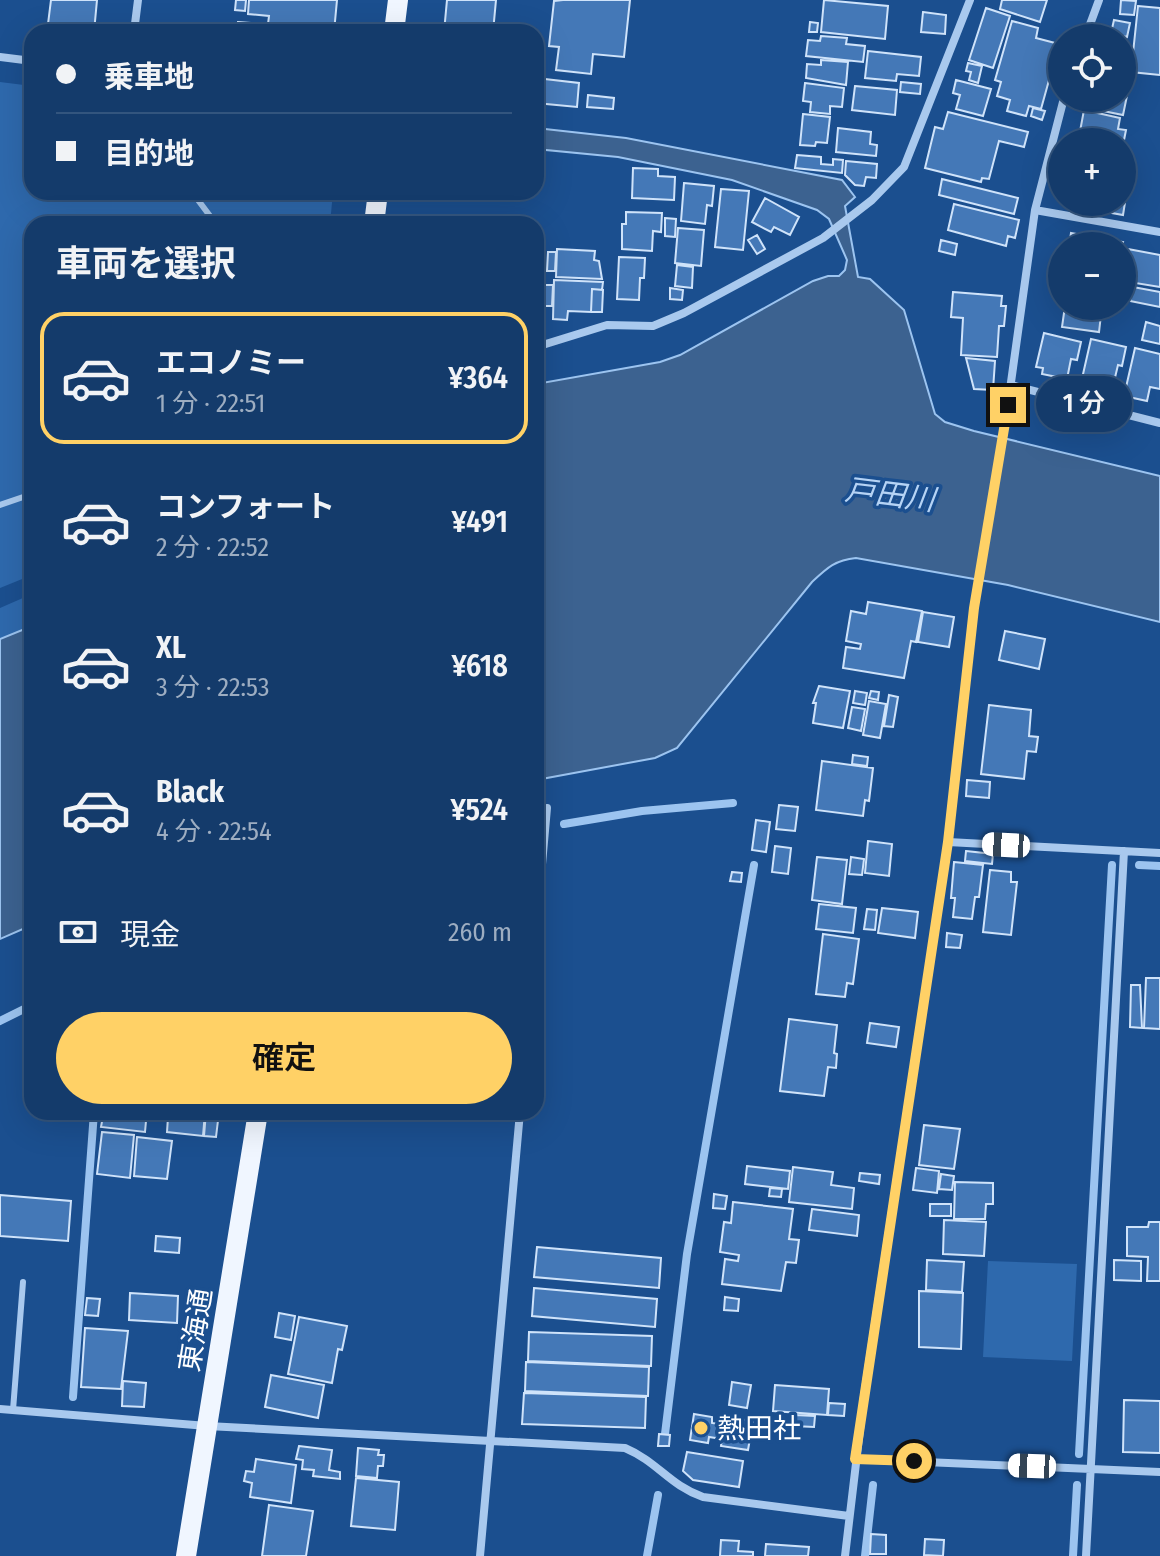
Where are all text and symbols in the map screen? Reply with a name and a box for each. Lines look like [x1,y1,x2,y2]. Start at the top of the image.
map controls [1048,24,1136,320]
button: locate [1048,24,1136,112]
text: 乗車地 [104,59,194,95]
button: + [1048,128,1136,216]
text: 目的地 [104,136,194,172]
button: − [1048,232,1136,320]
text: 車両を選択 [56,242,236,286]
icon: car [60,342,132,414]
text: エコノミー [156,345,306,381]
text: ¥364 [448,360,508,396]
callout: 1 分 [1036,377,1132,433]
route end [990,387,1026,423]
text: 1 分 · 22:51 [156,388,265,419]
text: 1 分 [1063,388,1105,419]
water label: 戸田川 [843,472,940,519]
icon: car [60,486,132,558]
text: コンフォート [156,489,335,525]
text: ¥491 [451,504,508,540]
text: 2 分 · 22:52 [156,532,269,563]
icon: car [60,630,132,702]
text: XL [156,630,186,666]
text: ¥618 [451,648,508,684]
text: 3 分 · 22:53 [156,672,270,703]
icon: car [60,774,132,846]
text: Black [156,774,224,810]
text: ¥524 [451,792,508,828]
text: 4 分 · 22:54 [156,816,272,847]
car [981,832,1031,858]
icon: cash [56,910,100,954]
text: 現金 [120,917,180,953]
text: 260 m [448,917,512,948]
button: 確定 [56,1012,512,1104]
street label: 東海通 [173,1286,218,1374]
place label: 熱田社 [717,1412,801,1445]
marker: 熱田社 [692,1419,710,1437]
route start [896,1443,932,1479]
car [1008,1453,1056,1479]

